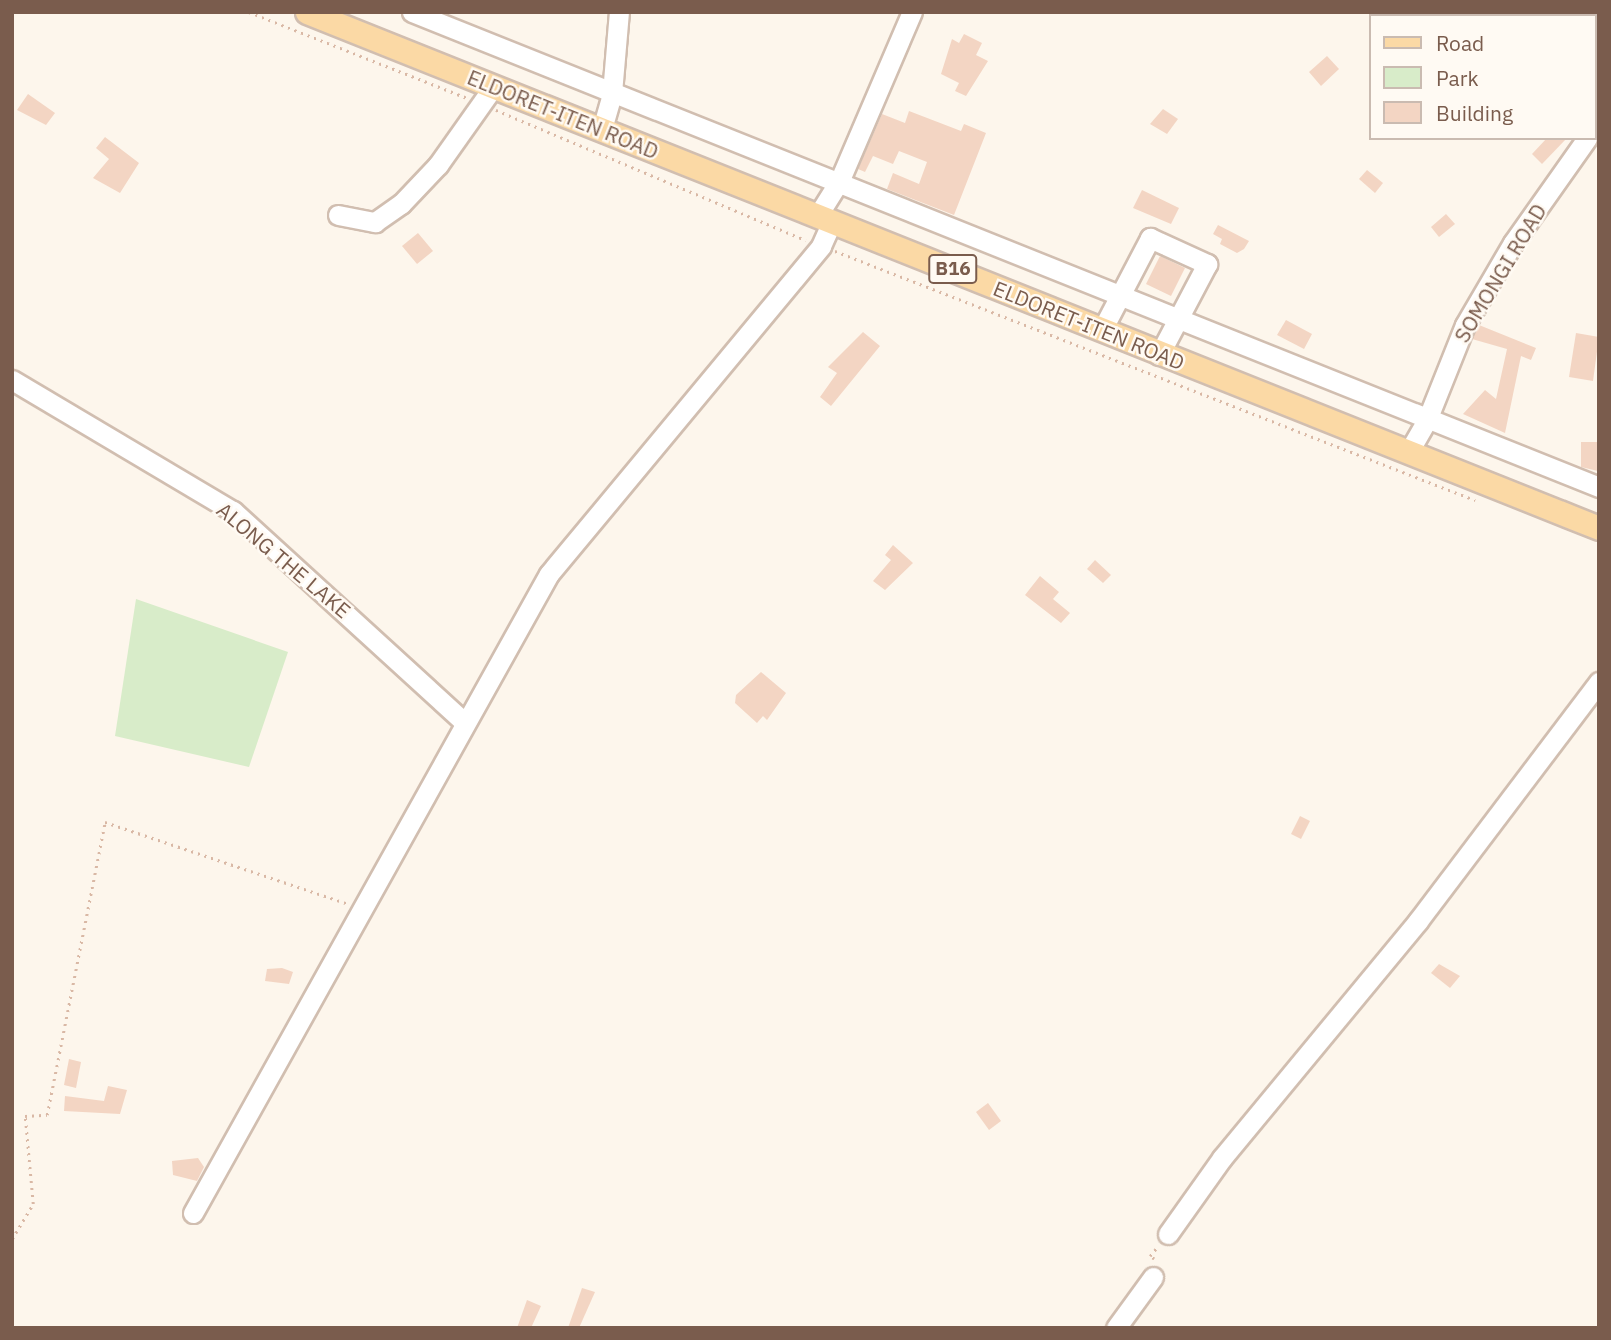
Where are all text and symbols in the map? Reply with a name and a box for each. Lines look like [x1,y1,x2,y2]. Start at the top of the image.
legend [1370,14,1597,140]
text: Road [1436,29,1484,57]
street label: ELDORET-ITEN ROAD [464,64,662,164]
text: Park [1436,64,1479,92]
text: Building [1436,99,1513,127]
street label: SOMONGI ROAD [1449,199,1551,347]
road number: B16 [927,254,979,284]
street label: ELDORET-ITEN ROAD [990,275,1188,375]
street label: ALONG THE LAKE [212,497,356,623]

